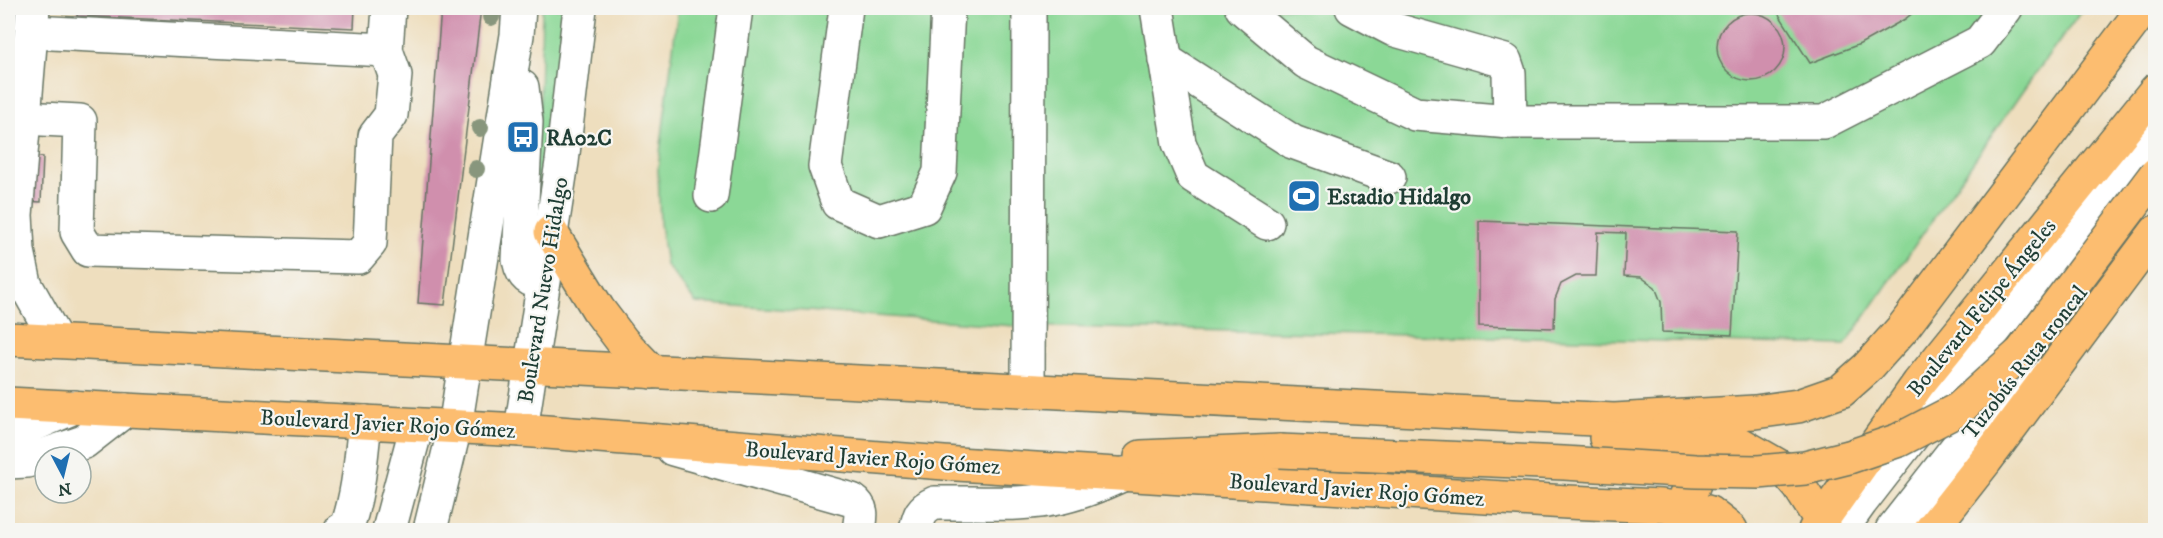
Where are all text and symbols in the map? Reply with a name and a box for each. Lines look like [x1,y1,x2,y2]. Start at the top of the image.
bus stop icon: RA02C [505,119,541,155]
place label: RA02C [546,125,612,152]
street label: Boulevard Nuevo Hidalgo [512,175,575,405]
sports icon: Estadio Hidalgo [1286,178,1322,214]
place label: Estadio Hidalgo [1327,184,1471,211]
street label: Boulevard Felipe Ángeles [1901,213,2062,402]
street label: Tuzobús Ruta troncal [1957,280,2094,445]
street label: Boulevard Javier Rojo Gómez [259,404,517,445]
street label: Boulevard Javier Rojo Gómez [744,436,1002,481]
north arrow [33,445,93,505]
street label: Boulevard Javier Rojo Gómez [1228,468,1486,513]
text: N [57,478,72,500]

